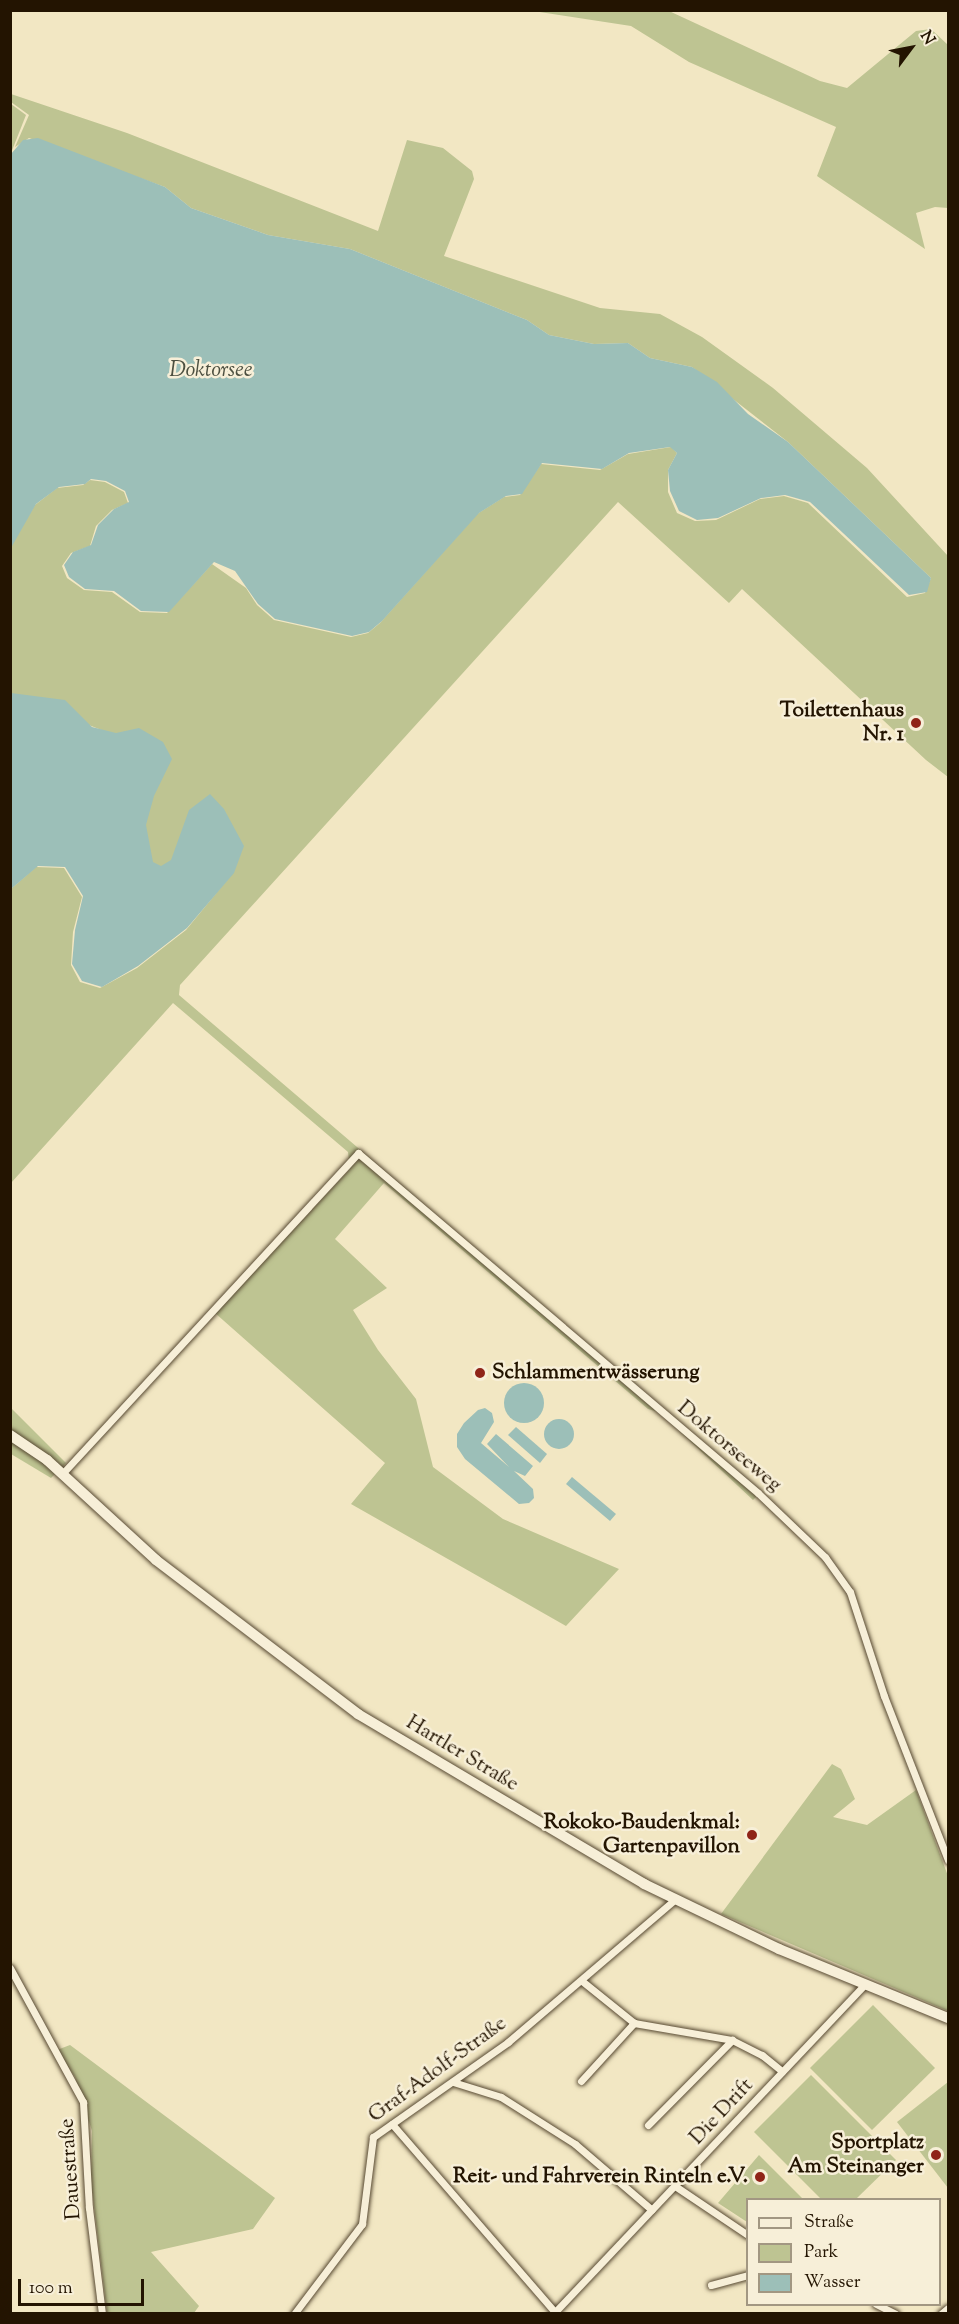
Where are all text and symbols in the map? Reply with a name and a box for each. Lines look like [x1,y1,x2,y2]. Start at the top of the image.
north arrow [881,18,941,78]
text: N [914,27,940,50]
water label: Doktorsee [169,359,253,385]
place label: Toilettenhaus Nr. 1 [780,698,904,748]
marker: Toilettenhaus Nr. 1 [909,716,923,730]
place label: Schlammentwässerung [492,1360,700,1386]
marker: Schlammentwässerung [473,1366,487,1380]
street label: Doktorseeweg [672,1396,786,1498]
street label: Hartler Straße [401,1711,523,1797]
place label: Rokoko-Baudenkmal: Gartenpavillon [544,1810,740,1860]
marker: Rokoko-Baudenkmal: Gartenpavillon [745,1828,759,1842]
street label: Graf-Adolf-Straße [364,2011,512,2129]
street label: Die Drift [685,2074,759,2150]
street label: Dauestraße [55,2117,87,2221]
place label: Sportplatz Am Steinanger [788,2130,924,2180]
marker: Sportplatz Am Steinanger [929,2148,943,2162]
place label: Reit- und Fahrverein Rinteln e.V. [453,2164,748,2190]
marker: Reit- und Fahrverein Rinteln e.V. [753,2170,767,2184]
legend [746,2198,941,2306]
text: Straße [804,2210,854,2236]
text: Park [804,2240,838,2266]
scale bar [21,2267,147,2305]
text: Wasser [804,2270,861,2296]
text: 100 m [29,2276,73,2302]

